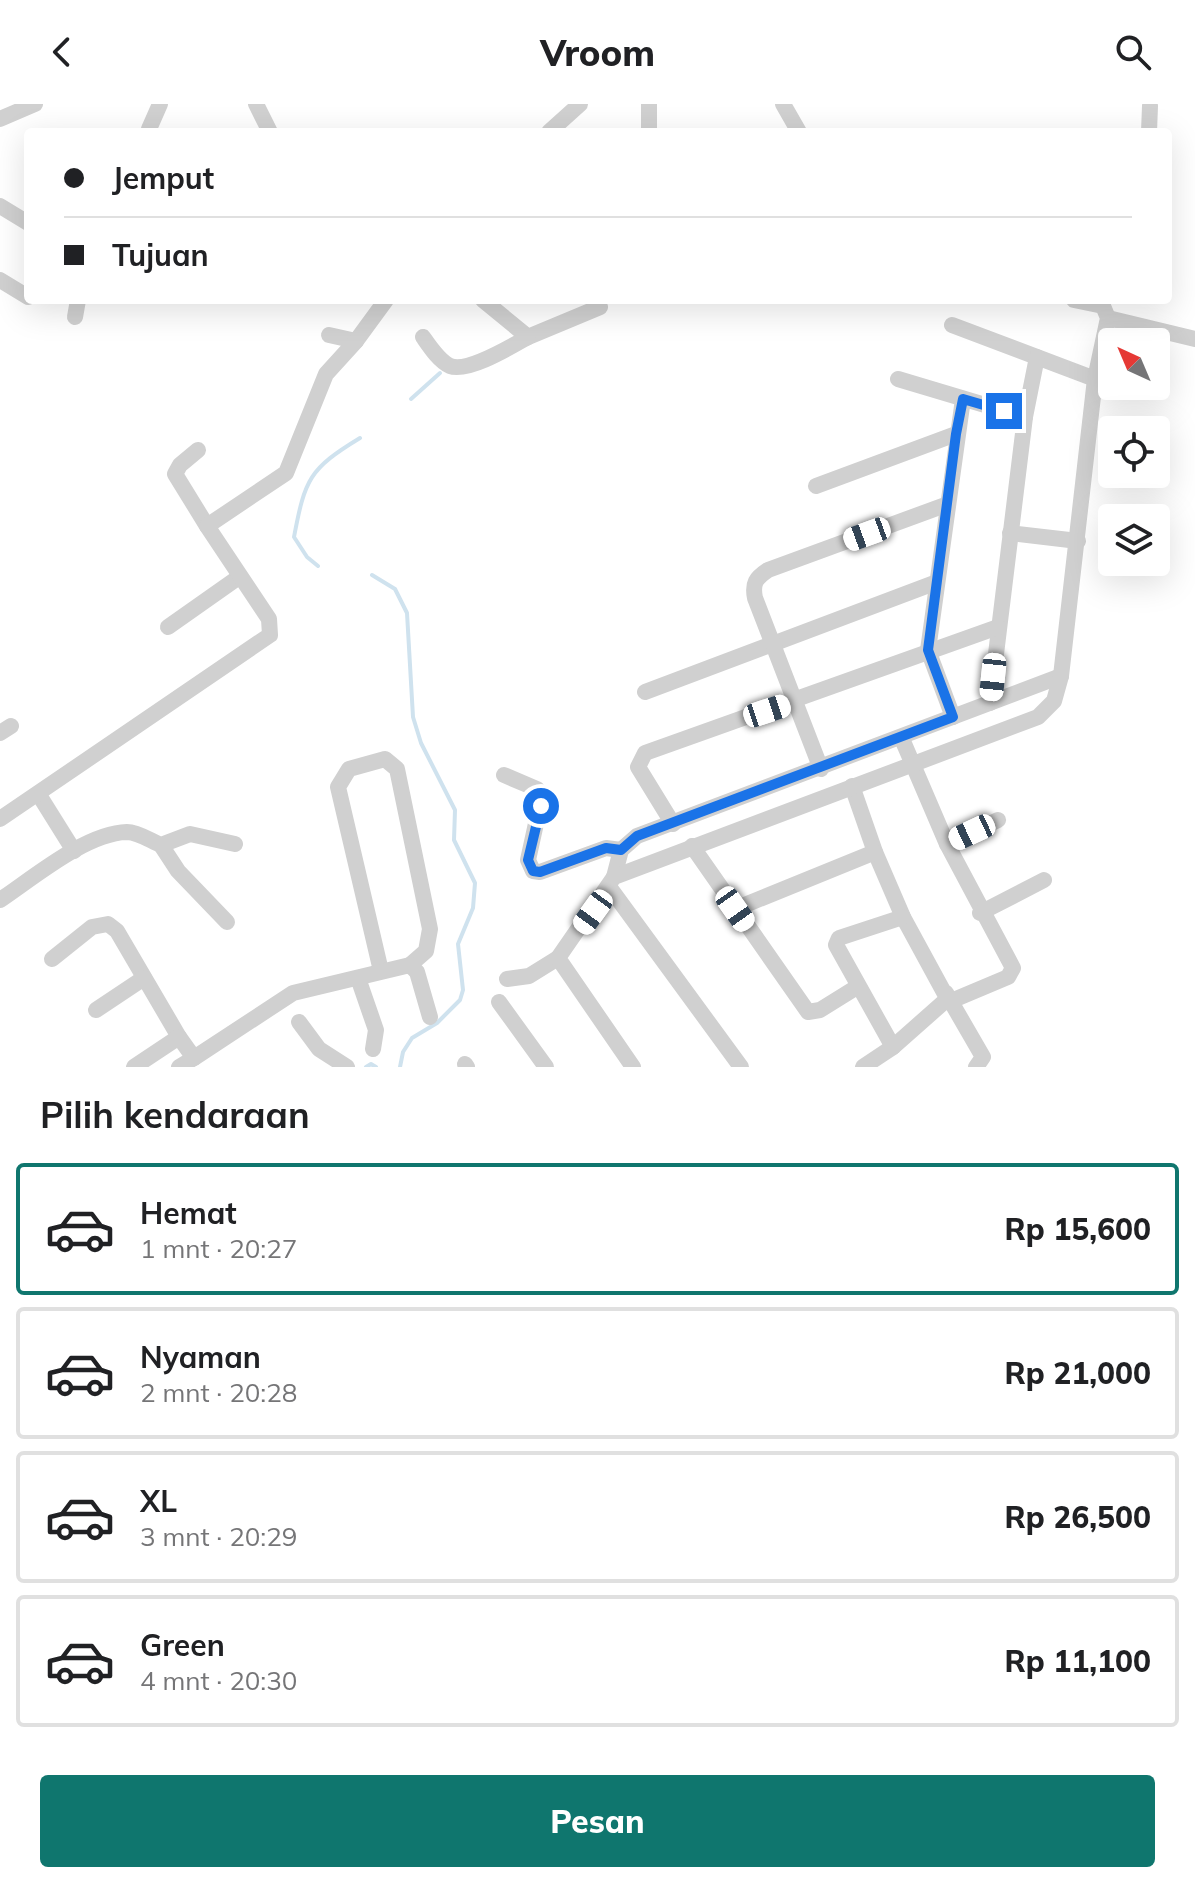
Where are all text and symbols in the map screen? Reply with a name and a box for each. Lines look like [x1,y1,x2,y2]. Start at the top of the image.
icon: back [40,30,84,74]
text: Vroom [540,30,655,75]
icon: search [1111,30,1155,74]
text: Jemput [112,159,214,197]
text: Tujuan [112,236,209,274]
north arrow [1098,328,1170,400]
map controls [1098,328,1170,576]
route end [986,393,1022,429]
button: locate [1098,416,1170,488]
button: layers [1098,504,1170,576]
car [840,515,894,553]
car [979,652,1007,702]
car [740,692,794,730]
route start [523,788,559,824]
car [945,811,999,853]
car [711,882,759,936]
car [569,886,617,938]
text: Pilih kendaraan [40,1092,310,1137]
icon: car [44,1193,116,1265]
text: Hemat [140,1194,237,1232]
text: Rp 15,600 [1005,1210,1151,1248]
text: 1 mnt · 20:27 [140,1232,297,1265]
icon: car [44,1337,116,1409]
text: Nyaman [140,1338,261,1376]
text: Rp 21,000 [1005,1354,1151,1392]
text: 2 mnt · 20:28 [140,1376,297,1409]
icon: car [44,1481,116,1553]
text: XL [140,1482,177,1520]
text: Rp 26,500 [1005,1498,1151,1536]
text: 3 mnt · 20:29 [140,1520,297,1553]
icon: car [44,1625,116,1697]
text: Green [140,1626,225,1664]
text: Rp 11,100 [1005,1642,1151,1680]
text: 4 mnt · 20:30 [140,1664,297,1697]
button: Pesan [40,1775,1155,1867]

